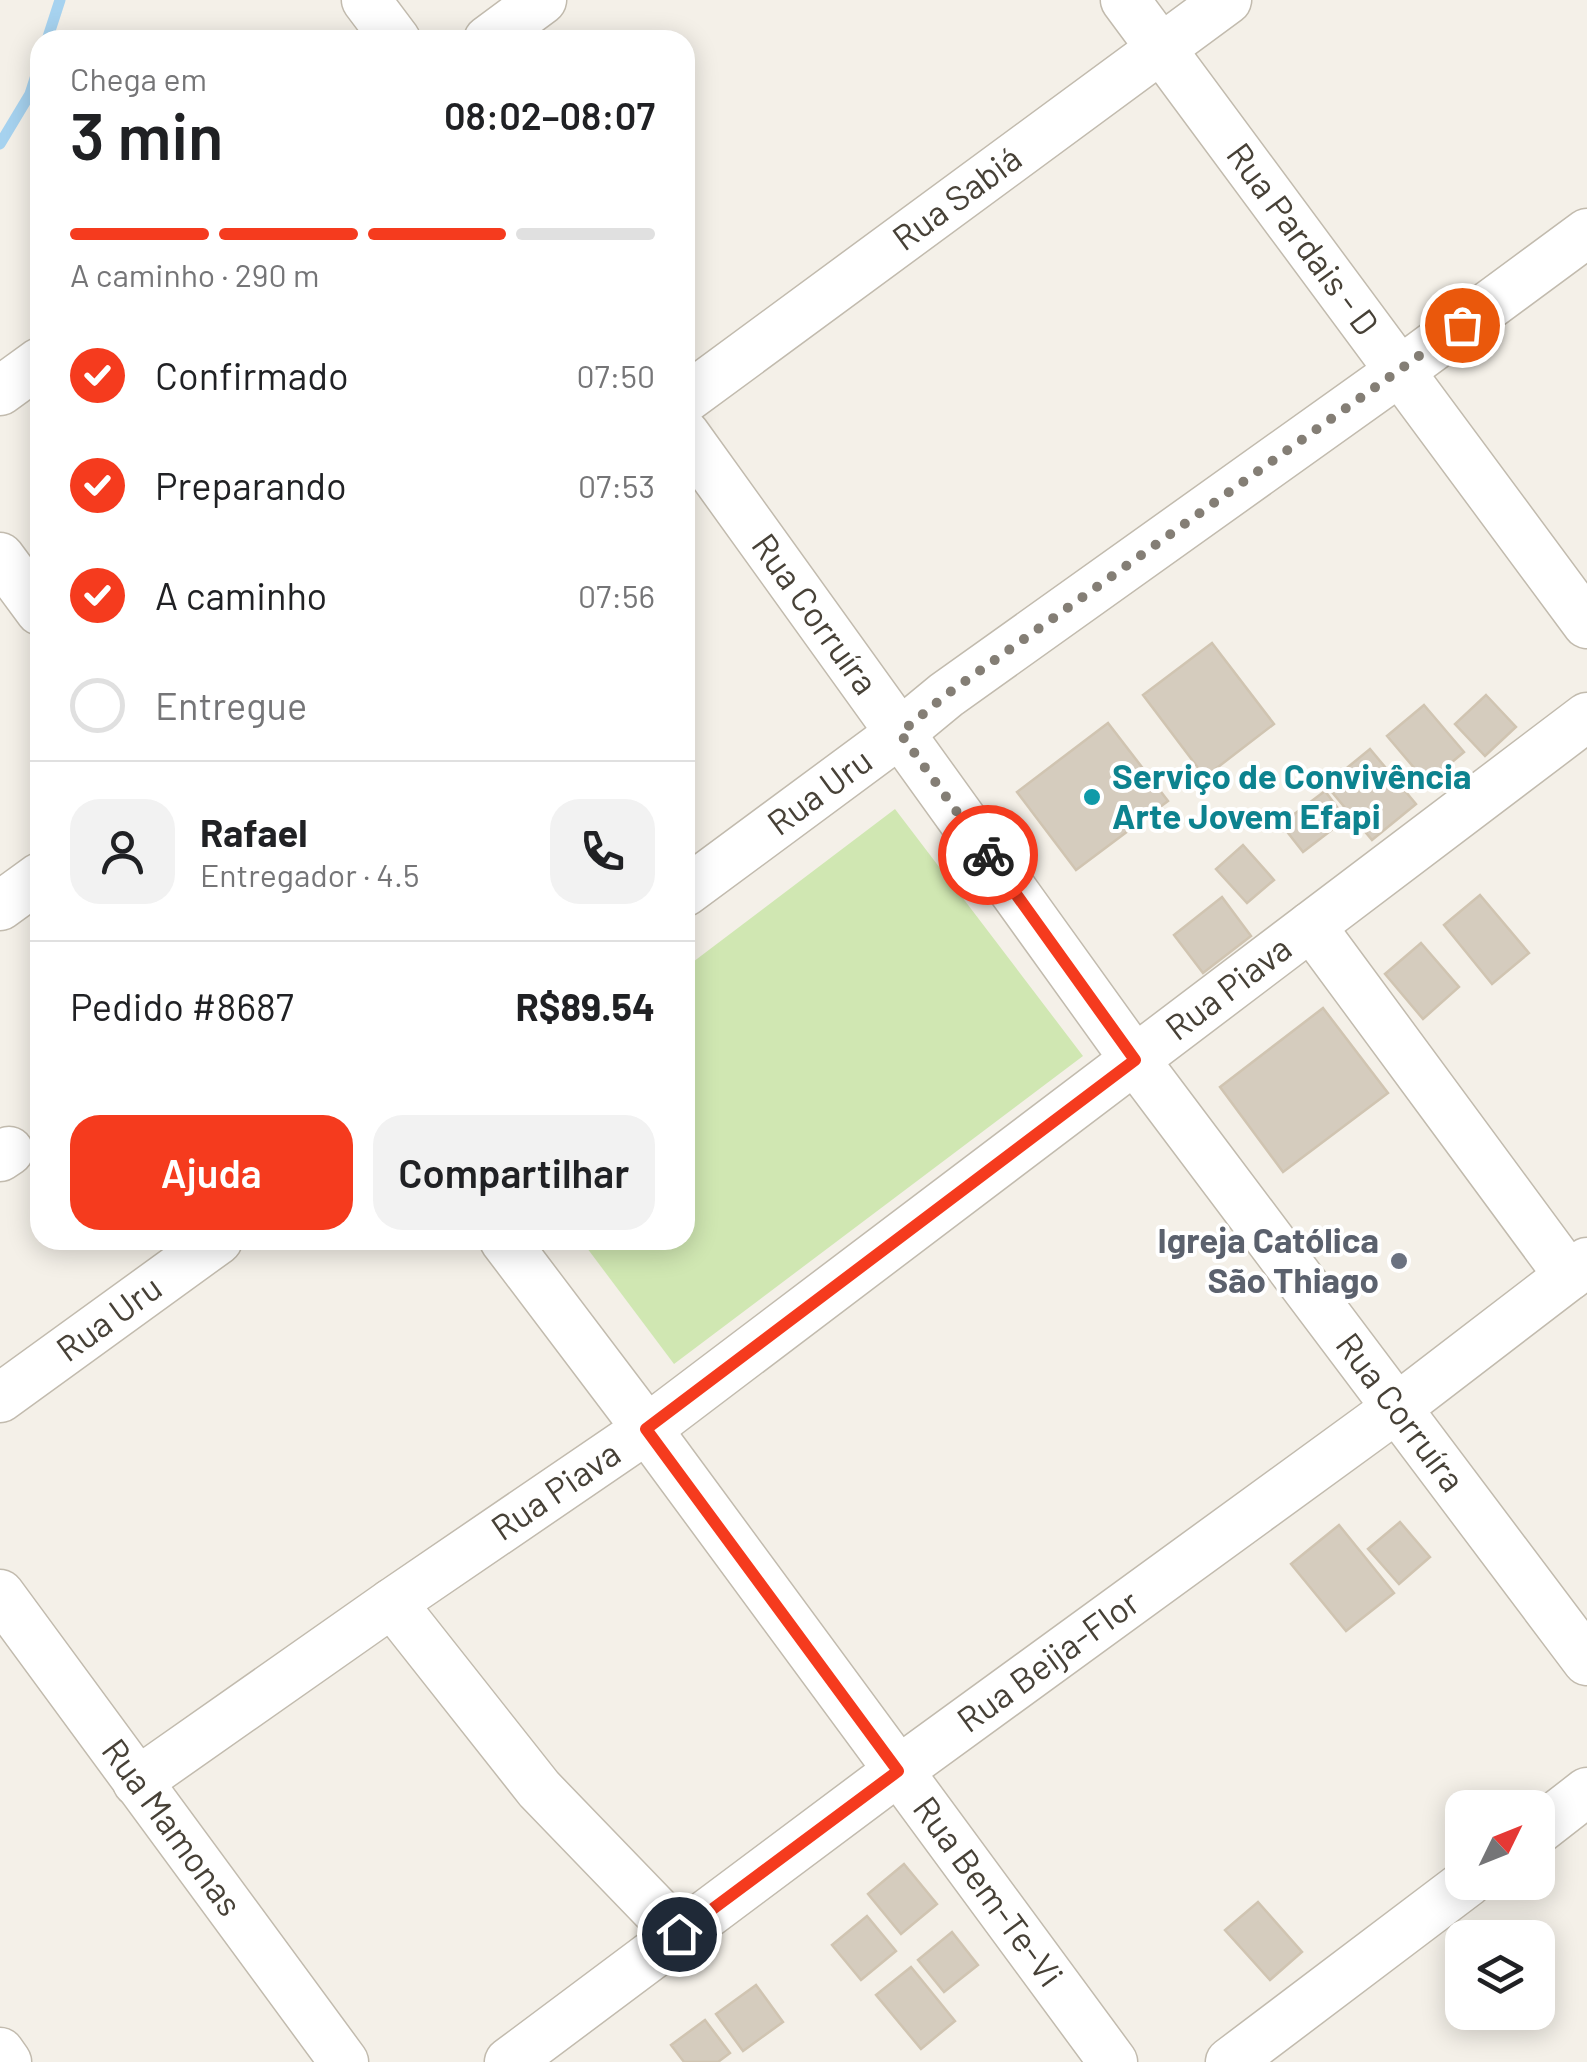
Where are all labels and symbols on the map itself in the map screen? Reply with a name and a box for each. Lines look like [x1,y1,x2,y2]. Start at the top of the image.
street label: Rua Pardais - D [1219,134,1389,343]
street label: Rua Sabiá [883,136,1029,258]
pin [1420,283,1505,368]
street label: Rua Corruíra [744,525,888,702]
street label: Rua Uru [758,738,879,843]
place label: Serviço de Convivência Arte Jovem Efapi [1112,754,1471,836]
marker: Serviço de Convivência Arte Jovem Efapi [1081,786,1103,808]
courier [938,805,1038,905]
street label: Rua Piava [1156,926,1299,1048]
place label: Igreja Católica São Thiago [1158,1218,1379,1300]
marker: Igreja Católica São Thiago [1388,1250,1410,1272]
street label: Rua Uru [48,1265,169,1369]
street label: Rua Corruíra [1329,1324,1475,1499]
street label: Rua Piava [482,1431,627,1548]
street label: Rua Beija-Flor [948,1579,1147,1740]
street label: Rua Mamonas [94,1730,252,1923]
street label: Rua Bem-Te-Vi [906,1787,1073,1994]
north arrow [1445,1790,1555,1900]
pin [637,1892,722,1977]

